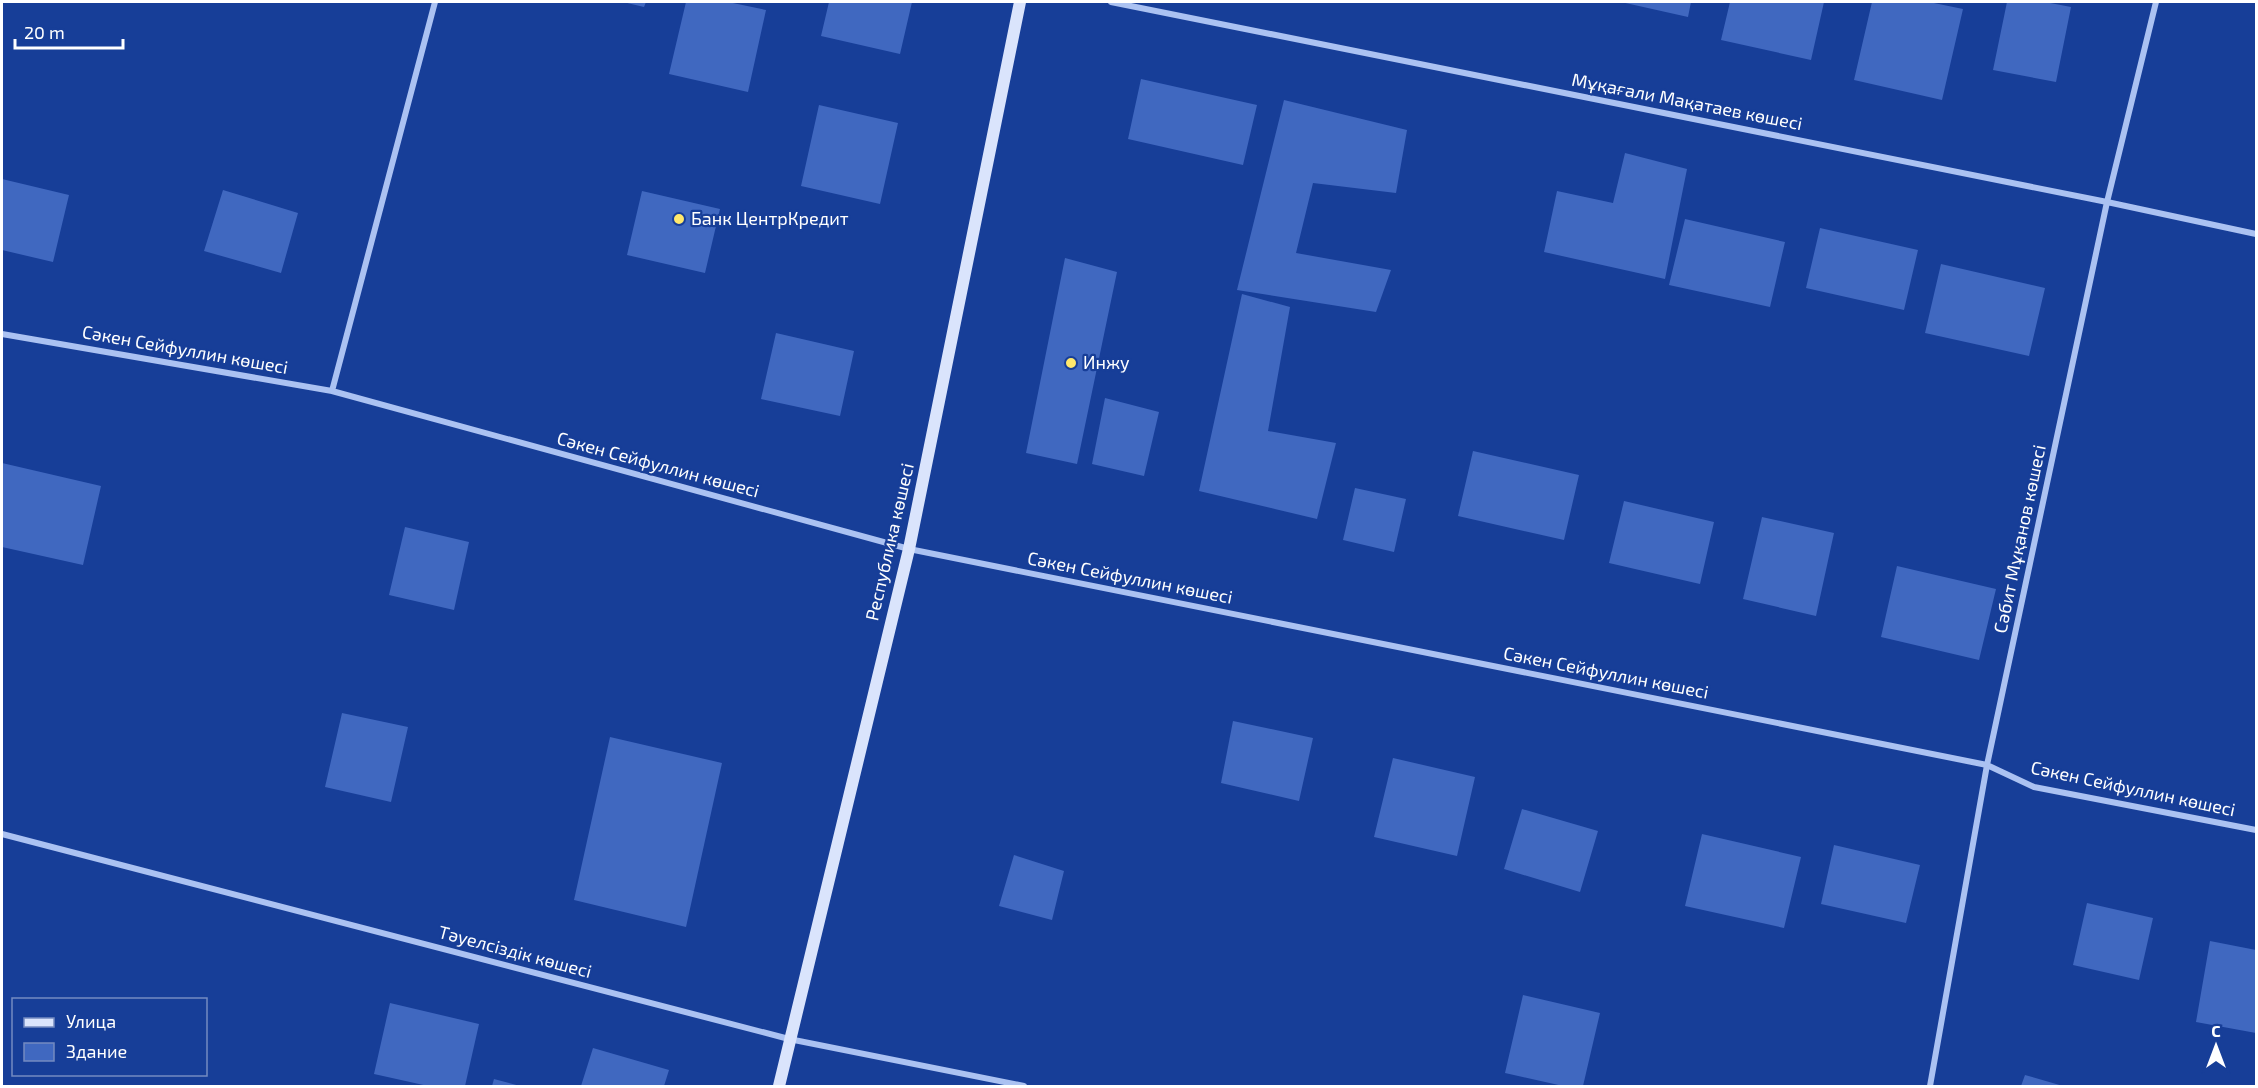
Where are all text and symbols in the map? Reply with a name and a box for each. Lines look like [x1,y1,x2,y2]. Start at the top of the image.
scale bar [15,12,123,50]
text: 20 m [24,21,65,43]
street label: Мұқағали Мақатаев көшесі [1570,68,1804,134]
place label: Банк ЦентрКредит [691,207,849,229]
marker: Банк ЦентрКредит [672,212,686,226]
street label: Сәкен Сейфуллин көшесі [81,320,290,378]
place label: Инжу [1083,351,1130,373]
marker: Инжу [1064,356,1078,370]
street label: Сәкен Сейфуллин көшесі [555,426,762,502]
street label: Сәбит Мұқанов көшесі [1988,443,2050,635]
street label: Республика көшесі [860,461,918,623]
street label: Сәкен Сейфуллин көшесі [1026,546,1235,608]
street label: Сәкен Сейфуллин көшесі [1502,641,1711,703]
street label: Сәкен Сейфуллин көшесі [2029,756,2238,820]
street label: Тәуелсіздік көшесі [436,920,594,982]
legend [12,998,207,1076]
text: Улица [66,1010,116,1032]
north arrow [2186,1016,2246,1076]
text: С [2211,1021,2221,1040]
text: Здание [66,1040,127,1062]

